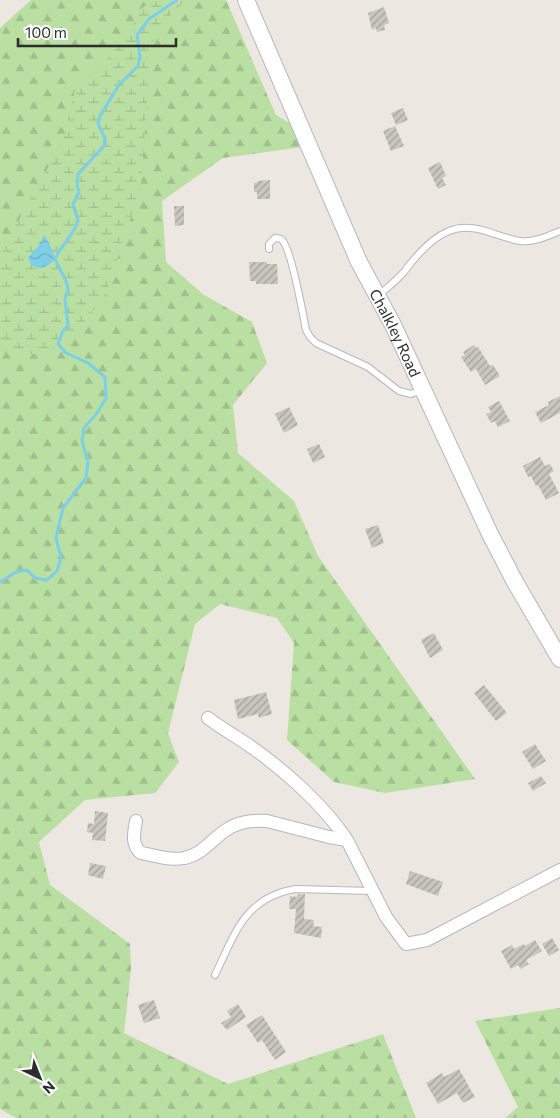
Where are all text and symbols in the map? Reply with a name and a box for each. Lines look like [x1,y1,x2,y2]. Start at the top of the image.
scale bar [18,15,175,47]
text: 100 m [25,23,67,41]
street label: Chalkley Road [366,286,425,380]
north arrow [15,1053,65,1103]
text: N [40,1078,59,1098]

